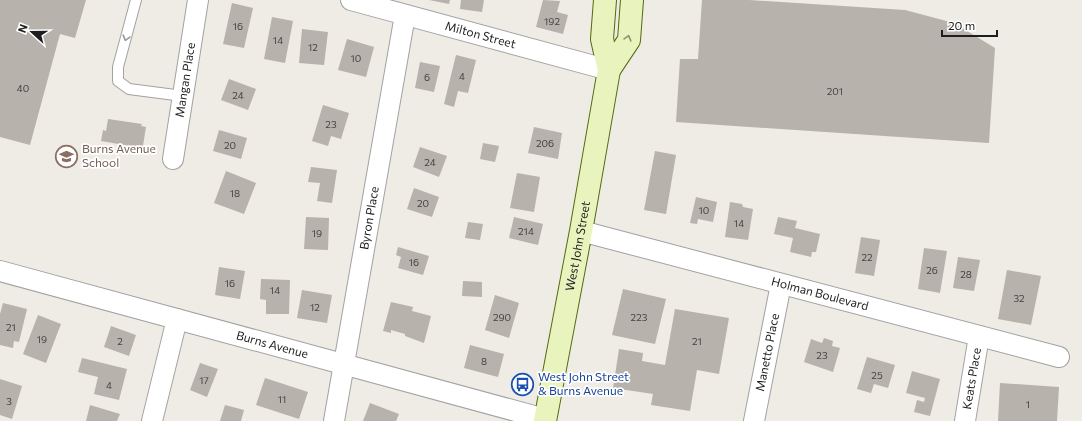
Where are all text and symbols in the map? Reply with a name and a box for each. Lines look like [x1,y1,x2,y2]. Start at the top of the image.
north arrow [12,12,52,52]
scale bar [942,12,997,38]
house number: 192 [544,15,560,27]
street label: Milton Street [444,18,518,50]
text: 20 m [948,18,975,32]
house number: 16 [233,20,243,32]
text: N [15,22,30,34]
one-way arrow [122,34,131,41]
house number: 14 [273,34,283,46]
one-way arrow [623,34,632,41]
street label: Mangan Place [172,41,197,118]
house number: 12 [308,41,318,53]
house number: 10 [351,52,361,64]
house number: 4 [459,70,465,82]
house number: 6 [424,71,430,83]
house number: 40 [17,82,29,94]
house number: 201 [827,85,843,97]
house number: 24 [232,89,244,101]
house number: 23 [325,118,337,130]
house number: 206 [536,137,554,149]
house number: 20 [224,139,236,151]
place label: Burns Avenue School [82,141,156,169]
school or university icon: Burns Avenue School [53,143,79,169]
house number: 24 [424,156,436,168]
street label: Byron Place [356,185,381,251]
house number: 18 [230,187,240,199]
house number: 20 [417,197,429,209]
street label: West John Street [562,200,592,292]
house number: 10 [699,204,709,216]
house number: 14 [734,217,744,229]
house number: 214 [518,225,534,237]
house number: 19 [312,227,322,239]
house number: 22 [861,251,873,263]
house number: 16 [409,256,419,268]
house number: 26 [926,264,938,276]
house number: 28 [960,268,972,280]
street label: Holman Boulevard [770,273,870,313]
house number: 16 [225,277,235,289]
house number: 14 [270,284,280,296]
house number: 32 [1013,292,1025,304]
house number: 12 [310,301,320,313]
house number: 290 [493,311,511,323]
house number: 223 [631,311,648,323]
street label: Manetto Place [752,312,781,392]
house number: 21 [6,321,16,333]
street label: Burns Avenue [235,327,310,360]
house number: 19 [37,333,47,345]
house number: 2 [117,335,123,347]
house number: 21 [692,335,702,347]
street label: Keats Place [959,347,983,410]
house number: 23 [816,349,828,361]
house number: 8 [481,355,487,367]
place label: West John Street & Burns Avenue [538,369,629,397]
house number: 25 [871,369,883,381]
bus stop icon: West John Street & Burns Avenue [510,371,536,397]
house number: 17 [199,374,209,386]
house number: 4 [106,379,112,391]
house number: 11 [278,393,286,405]
house number: 3 [6,395,12,407]
house number: 1 [1026,398,1030,410]

